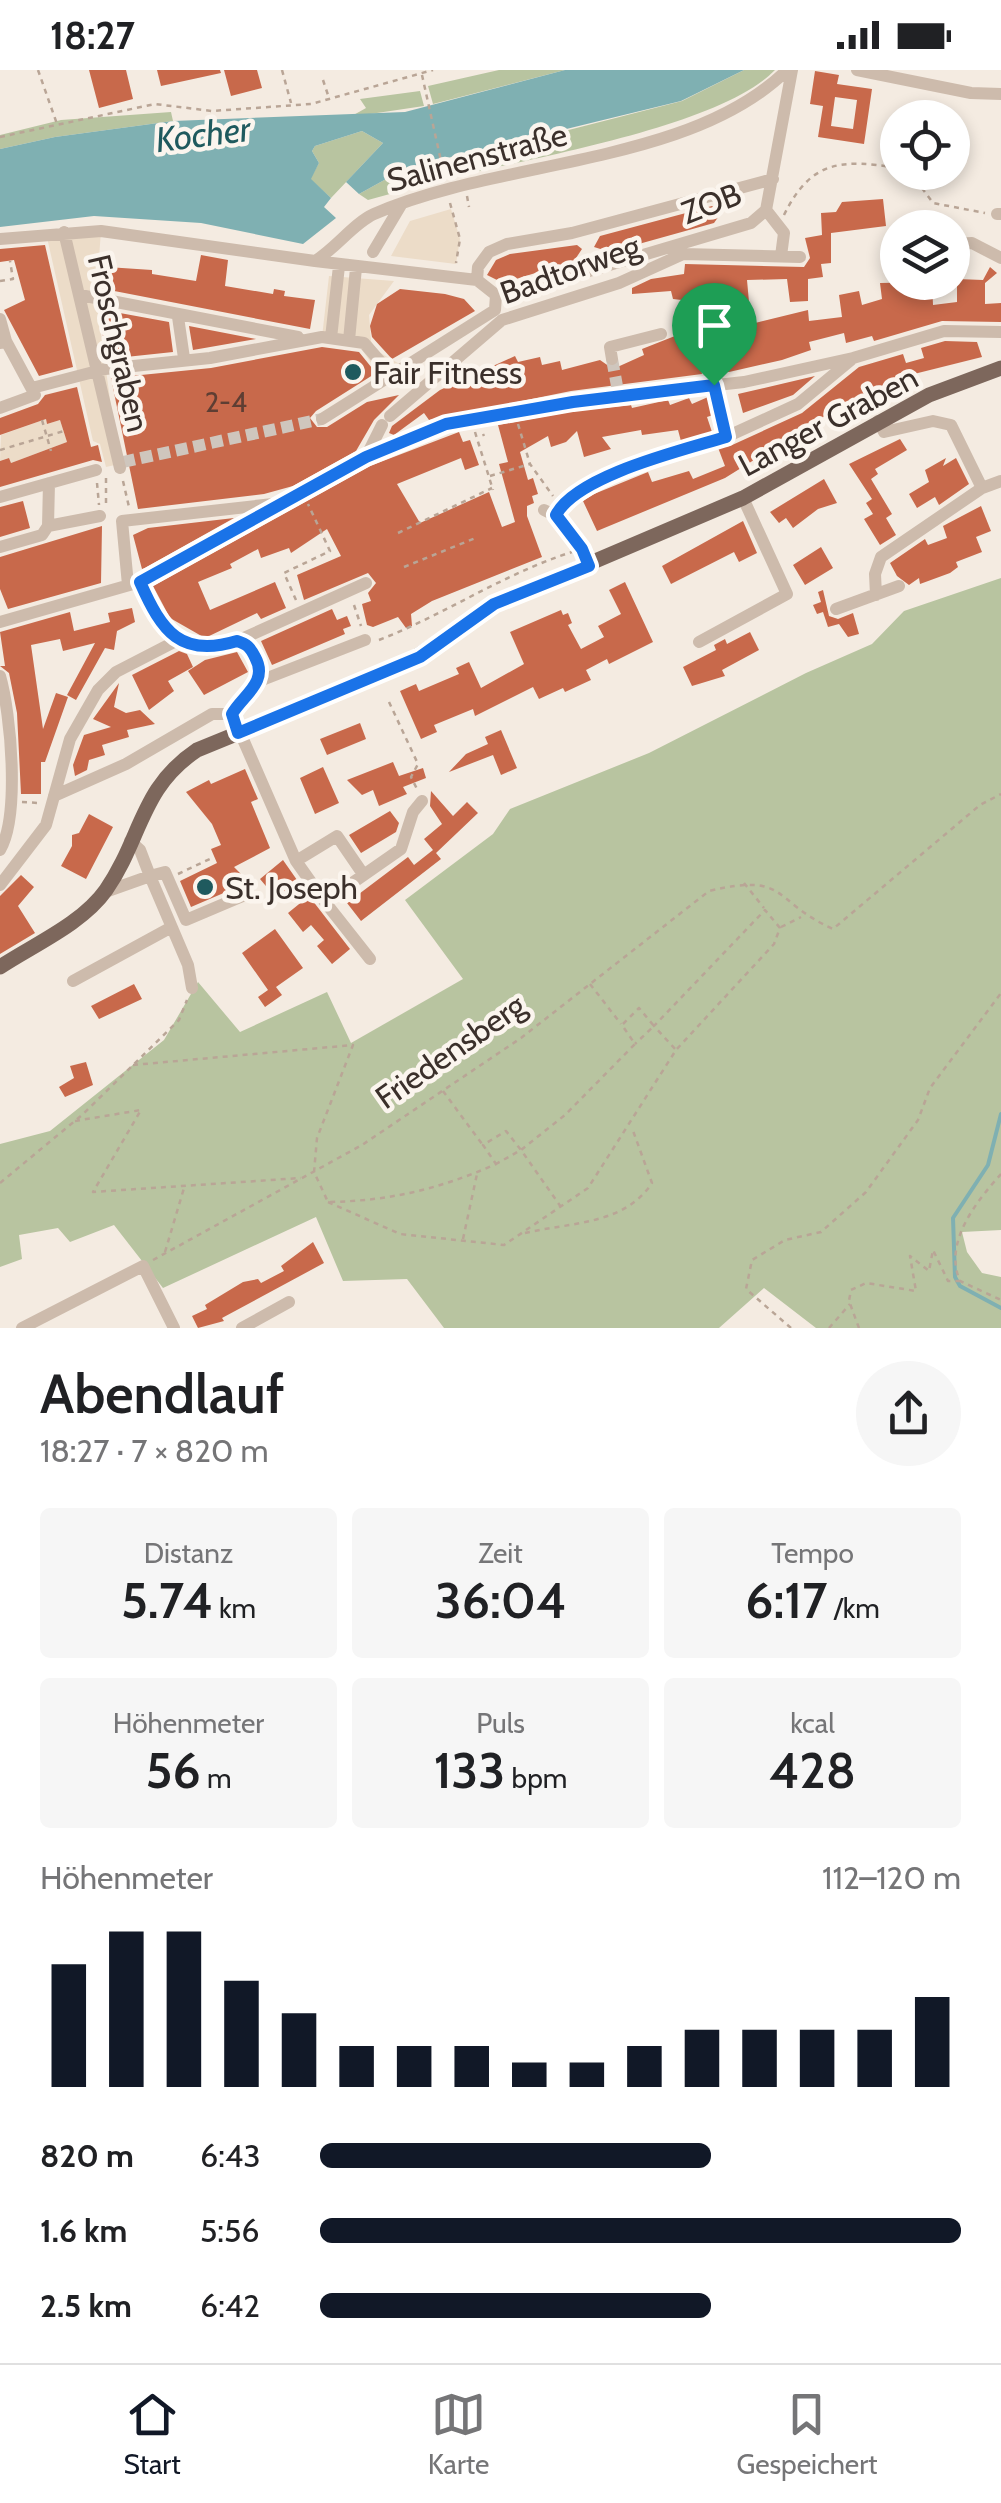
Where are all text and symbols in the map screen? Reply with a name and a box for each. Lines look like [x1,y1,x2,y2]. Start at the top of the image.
text: 18:27 [50,12,135,59]
map controls [880,100,970,300]
button: locate [880,100,970,190]
water label: Kocher [153,107,254,161]
street label: Salinenstraße [383,114,571,200]
street label: ZOB [676,174,746,232]
button: layers [880,210,970,300]
street label: Badtorweg [495,225,646,312]
street label: Froschgraben [80,250,158,436]
pin [672,283,757,386]
icon: arrive [687,298,742,353]
place label: Fair Fitness [373,353,522,392]
street label: Langer Graben [732,357,924,485]
marker: Fair Fitness [342,361,364,383]
house number: 2-4 [205,385,247,419]
place label: St. Joseph [225,868,358,907]
marker: St. Joseph [194,876,216,898]
street label: Friedensberg [368,985,533,1117]
text: Abendlauf [40,1360,284,1427]
button: share [856,1361,961,1466]
text: 18:27 · 7 × 820 m [40,1431,269,1470]
text: Distanz [144,1536,233,1570]
text: Zeit [478,1536,523,1570]
text: Tempo [771,1536,854,1570]
text: 5.74 [121,1570,213,1631]
text: 36:04 [435,1570,566,1631]
text: 6:17 [745,1570,827,1631]
text: km [213,1591,256,1625]
text: /km [827,1591,880,1625]
text: Höhenmeter [113,1706,264,1740]
text: Puls [476,1706,525,1740]
text: kcal [790,1706,835,1740]
text: 56 [146,1740,201,1801]
text: 133 [434,1740,505,1801]
text: 428 [769,1740,856,1801]
text: m [201,1761,232,1795]
text: bpm [505,1761,567,1795]
text: Höhenmeter [40,1858,213,1897]
text: 112–120 m [822,1858,961,1897]
text: 820 m [40,2136,134,2175]
text: 6:43 [200,2136,261,2175]
text: 1.6 km [40,2211,127,2250]
text: 5:56 [200,2211,259,2250]
text: 2.5 km [40,2286,132,2325]
text: 6:42 [200,2286,260,2325]
tab: Start [124,2387,181,2481]
tab: Karte [428,2387,489,2481]
tab: Gespeichert [736,2387,877,2481]

